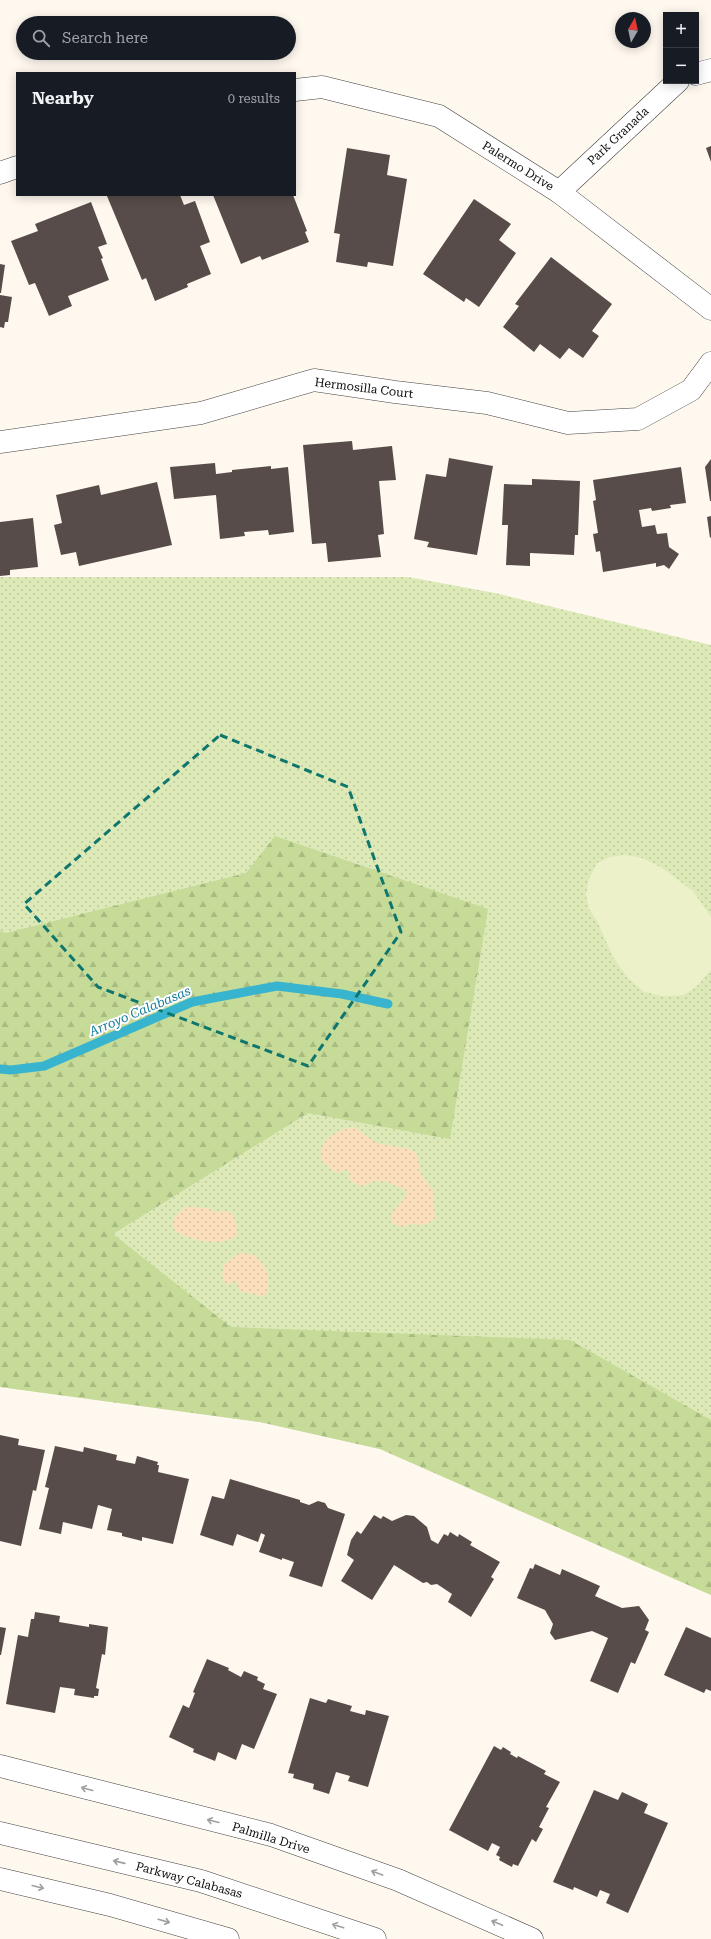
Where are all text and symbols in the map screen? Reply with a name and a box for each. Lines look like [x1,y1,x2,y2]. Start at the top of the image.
north arrow [615,12,651,48]
map controls [663,12,699,84]
button: + [663,12,699,48]
search box [16,16,296,60]
icon: search [30,27,52,49]
text: Search here [62,29,148,47]
button: − [663,48,699,84]
text: Nearby [32,88,94,108]
text: 0 results [228,91,280,106]
street label: Park Granada [585,104,652,168]
street label: Palermo Drive [480,138,557,194]
street label: Hermosilla Court [314,375,415,401]
water label: Arroyo Calabasas [86,983,193,1039]
one-way arrow [81,1785,94,1792]
one-way arrow [207,1816,220,1824]
street label: Palmilla Drive [230,1820,312,1857]
one-way arrow [113,1857,126,1865]
street label: Parkway Calabasas [134,1859,244,1901]
one-way arrow [370,1869,383,1876]
one-way arrow [31,1884,44,1892]
one-way arrow [157,1917,170,1925]
one-way arrow [491,1919,503,1926]
one-way arrow [331,1922,344,1929]

